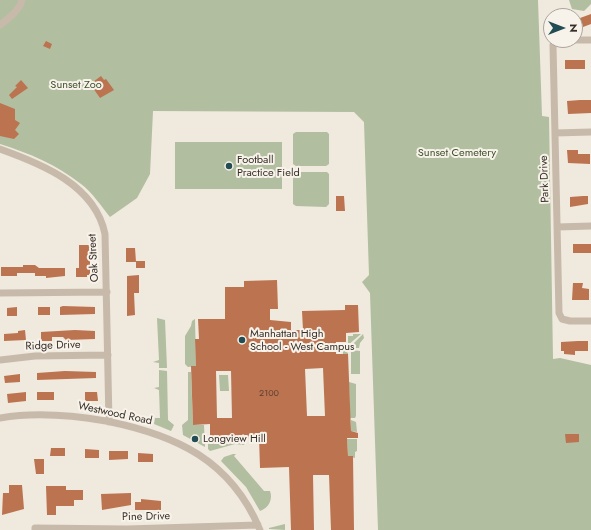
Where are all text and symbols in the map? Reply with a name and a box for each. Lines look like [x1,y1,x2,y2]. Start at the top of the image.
north arrow [543,8,583,48]
text: N [566,24,582,32]
park label: Sunset Zoo [50,78,102,92]
park label: Sunset Cemetery [418,146,496,160]
place label: Football Practice Field [237,153,300,179]
street label: Park Drive [538,155,552,203]
marker: Football Practice Field [224,161,234,171]
street label: Oak Street [86,234,102,282]
place label: Manhattan High School - West Campus [250,327,354,353]
marker: Manhattan High School - West Campus [237,335,247,345]
street label: Ridge Drive [25,338,81,354]
house number: 2100 [259,389,279,399]
street label: Westwood Road [77,400,153,428]
place label: Longview Hill [203,432,266,446]
marker: Longview Hill [190,434,200,444]
street label: Pine Drive [122,510,170,524]

